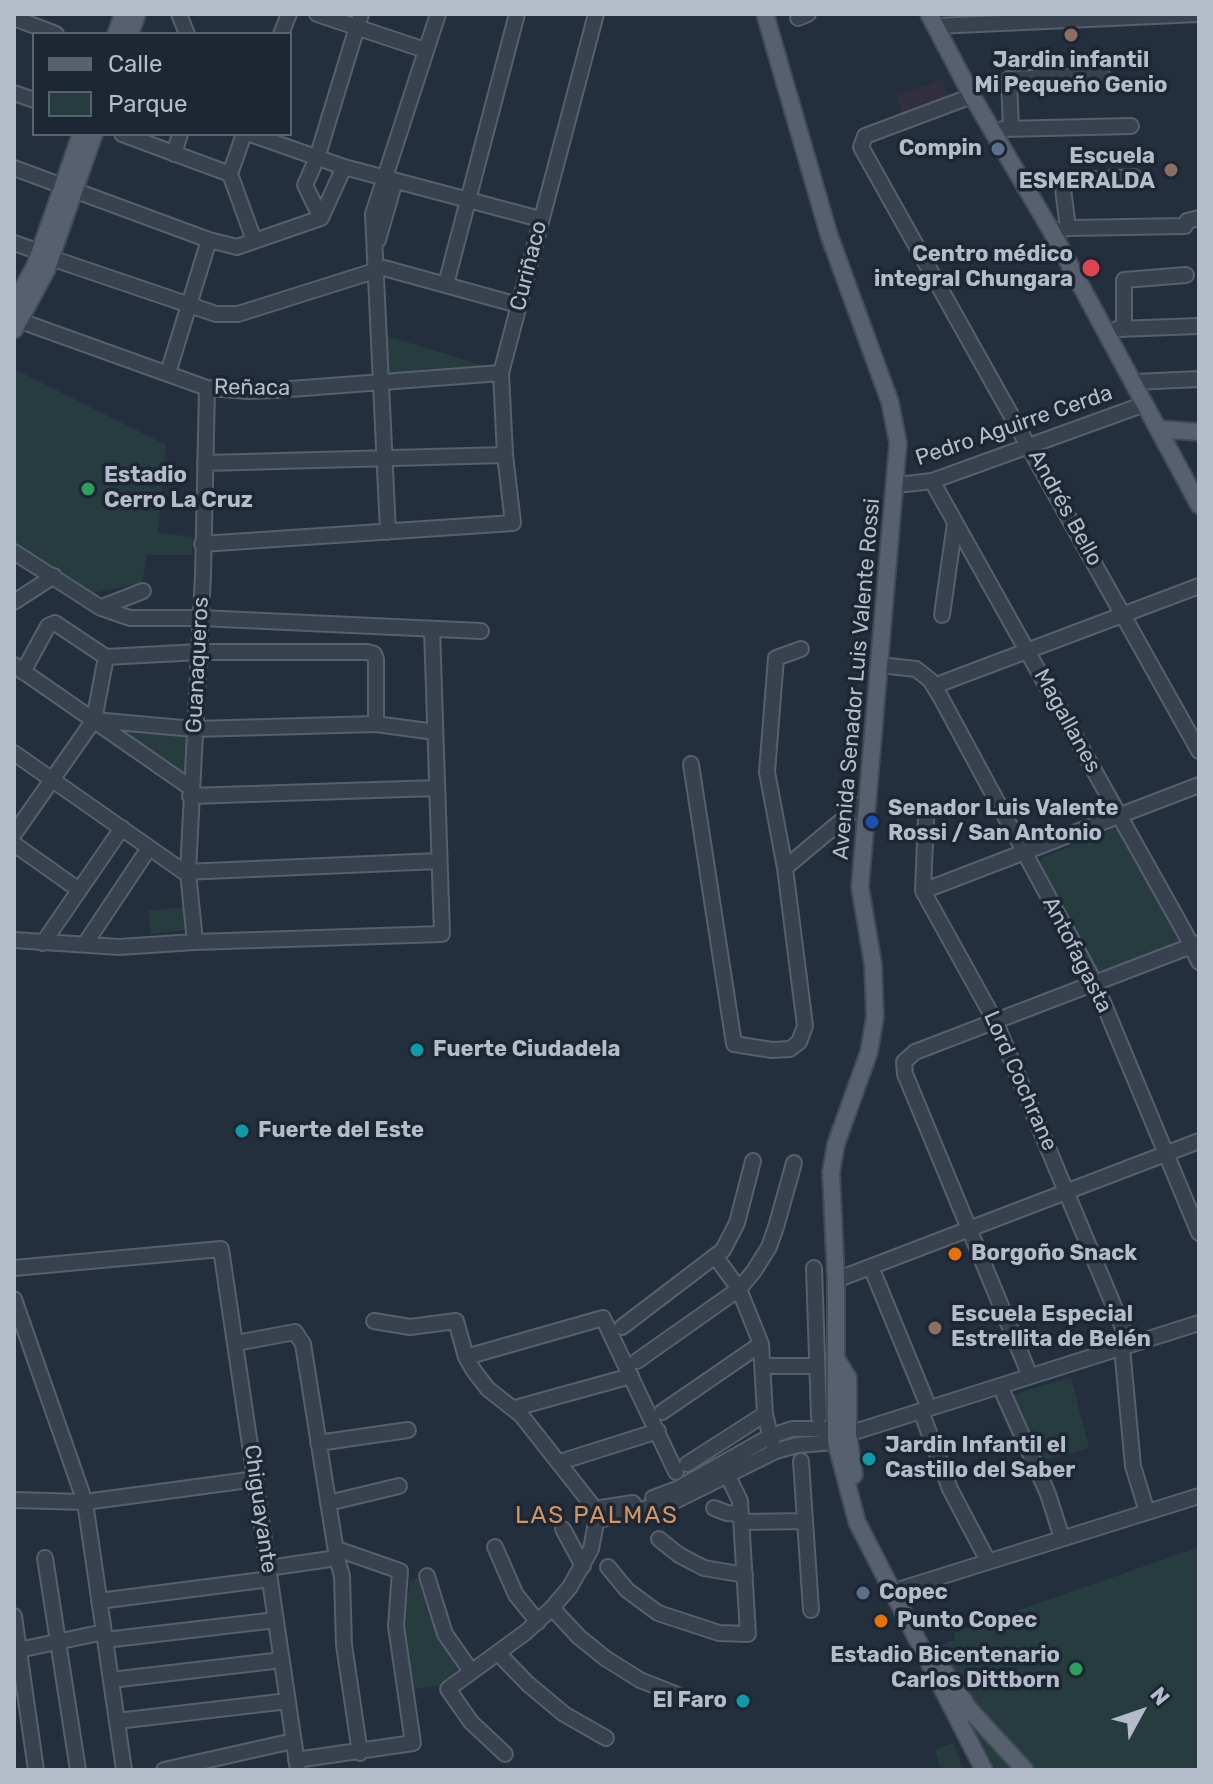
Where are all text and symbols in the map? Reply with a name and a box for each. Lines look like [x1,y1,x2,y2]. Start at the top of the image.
marker: Jardin infantil Mi Pequeño Genio [1062,26,1080,44]
legend [32,32,292,136]
place label: Jardin infantil Mi Pequeño Genio [974,48,1168,100]
text: Calle [108,50,162,78]
text: Parque [108,90,187,118]
place label: Compin [899,136,982,162]
marker: Compin [989,140,1007,158]
place label: Escuela ESMERALDA [1019,144,1155,196]
marker: Escuela ESMERALDA [1162,161,1180,179]
street label: Curiñaco [505,218,553,314]
place label: Centro médico integral Chungara [874,242,1073,294]
marker: Centro médico integral Chungara [1080,257,1102,279]
street label: Reñaca [214,374,290,402]
street label: Pedro Aguirre Cerda [912,380,1116,472]
street label: Andrés Bello [1022,445,1108,571]
place label: Estadio Cerro La Cruz [104,463,253,514]
marker: Estadio Cerro La Cruz [79,480,97,498]
street label: Avenida Senador Luis Valente Rossi [828,497,886,861]
street label: Guanaqueros [181,596,215,734]
street label: Magallanes [1028,664,1106,778]
place label: Senador Luis Valente Rossi / San Antonio [888,796,1119,848]
marker: Senador Luis Valente Rossi / San Antonio [863,813,881,831]
street label: Antofagasta [1036,893,1118,1017]
street label: Lord Cochrane [977,1007,1063,1155]
place label: Fuerte Ciudadela [433,1037,621,1063]
marker: Fuerte Ciudadela [408,1041,426,1059]
place label: Fuerte del Este [258,1118,424,1144]
marker: Fuerte del Este [233,1122,251,1140]
place label: Borgoño Snack [971,1241,1137,1267]
marker: Borgoño Snack [946,1245,964,1263]
place label: Escuela Especial Estrellita de Belén [951,1302,1151,1354]
marker: Escuela Especial Estrellita de Belén [926,1319,944,1337]
place label: Jardin Infantil el Castillo del Saber [885,1433,1075,1484]
street label: Chiguayante [238,1443,282,1575]
marker: Jardin Infantil el Castillo del Saber [860,1450,878,1468]
district label: LAS PALMAS [515,1502,679,1530]
place label: Copec [879,1580,948,1606]
marker: Copec [854,1584,872,1602]
place label: Punto Copec [897,1608,1037,1634]
marker: Punto Copec [872,1612,890,1630]
place label: Estadio Bicentenario Carlos Dittborn [830,1643,1060,1694]
marker: Estadio Bicentenario Carlos Dittborn [1067,1660,1085,1678]
north arrow [1101,1672,1181,1752]
text: N [1144,1682,1175,1711]
place label: El Faro [653,1688,727,1714]
marker: El Faro [734,1692,752,1710]

